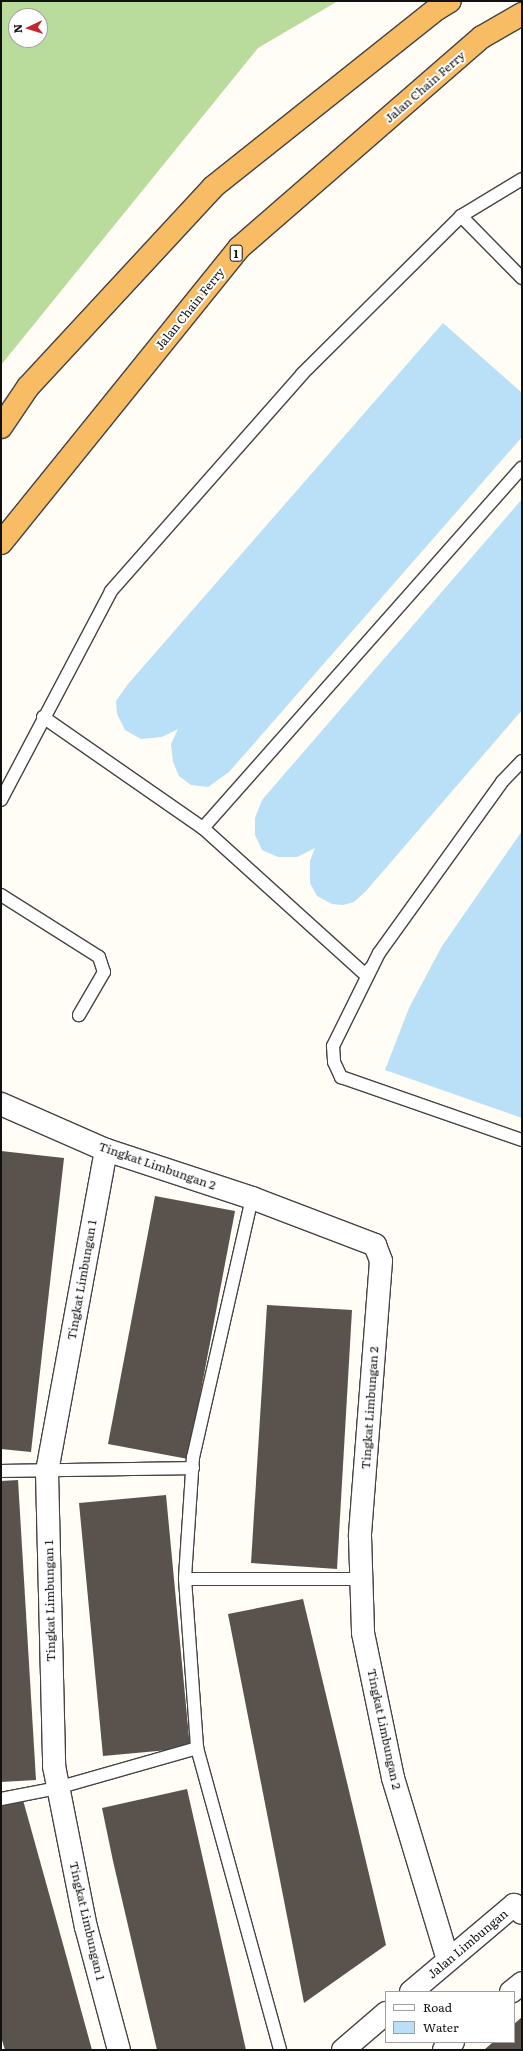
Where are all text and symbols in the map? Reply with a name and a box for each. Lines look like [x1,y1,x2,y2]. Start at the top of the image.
north arrow [8,8,48,48]
text: N [9,24,25,34]
street label: Jalan Chain Ferry [382,48,468,126]
road number: 1 [229,244,243,262]
street label: Jalan Chain Ferry [152,265,228,353]
street label: Tingkat Limbungan 2 [97,1139,217,1193]
street label: Tingkat Limbungan 1 [64,1219,100,1341]
street label: Tingkat Limbungan 2 [359,1346,381,1470]
street label: Tingkat Limbungan 1 [42,1540,58,1662]
street label: Tingkat Limbungan 2 [364,1667,404,1791]
street label: Tingkat Limbungan 1 [66,1860,108,1982]
street label: Jalan Limbungan [425,1906,511,1982]
legend [385,1991,515,2043]
text: Road [423,1998,452,2016]
text: Water [423,2018,459,2036]

